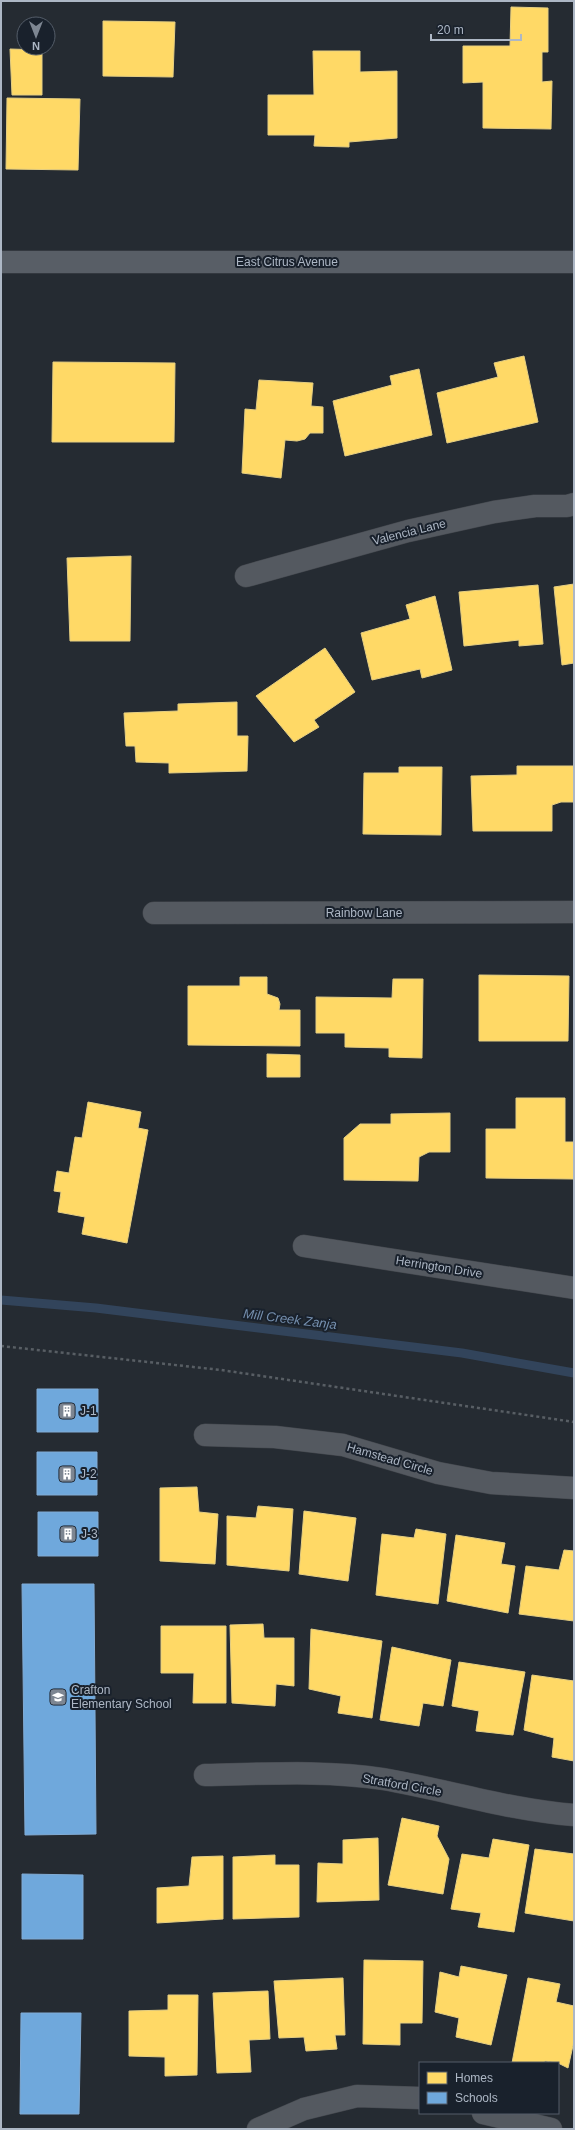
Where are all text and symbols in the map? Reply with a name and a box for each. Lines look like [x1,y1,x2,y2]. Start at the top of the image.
north arrow [16,16,56,56]
scale bar [431,16,521,42]
text: 20 m [437,23,464,37]
text: N [32,40,40,52]
street label: East Citrus Avenue [236,255,338,269]
street label: Valencia Lane [371,516,447,548]
street label: Rainbow Lane [326,906,403,920]
street label: Herrington Drive [395,1253,484,1281]
water label: Mill Creek Zanja [242,1306,338,1332]
building icon: J-1 [57,1401,77,1421]
place label: J-1 [80,1404,97,1418]
street label: Hamstead Circle [345,1440,435,1478]
building icon: J-2 [57,1464,77,1484]
place label: J-2 [80,1467,97,1481]
building icon: J-3 [58,1524,78,1544]
place label: J-3 [81,1527,98,1541]
place label: Crafton Elementary School [71,1683,172,1711]
school or university icon: Crafton Elementary School [48,1687,68,1707]
street label: Stratford Circle [361,1771,443,1799]
legend [419,2062,559,2114]
text: Homes [455,2071,493,2085]
text: Schools [455,2091,498,2105]

